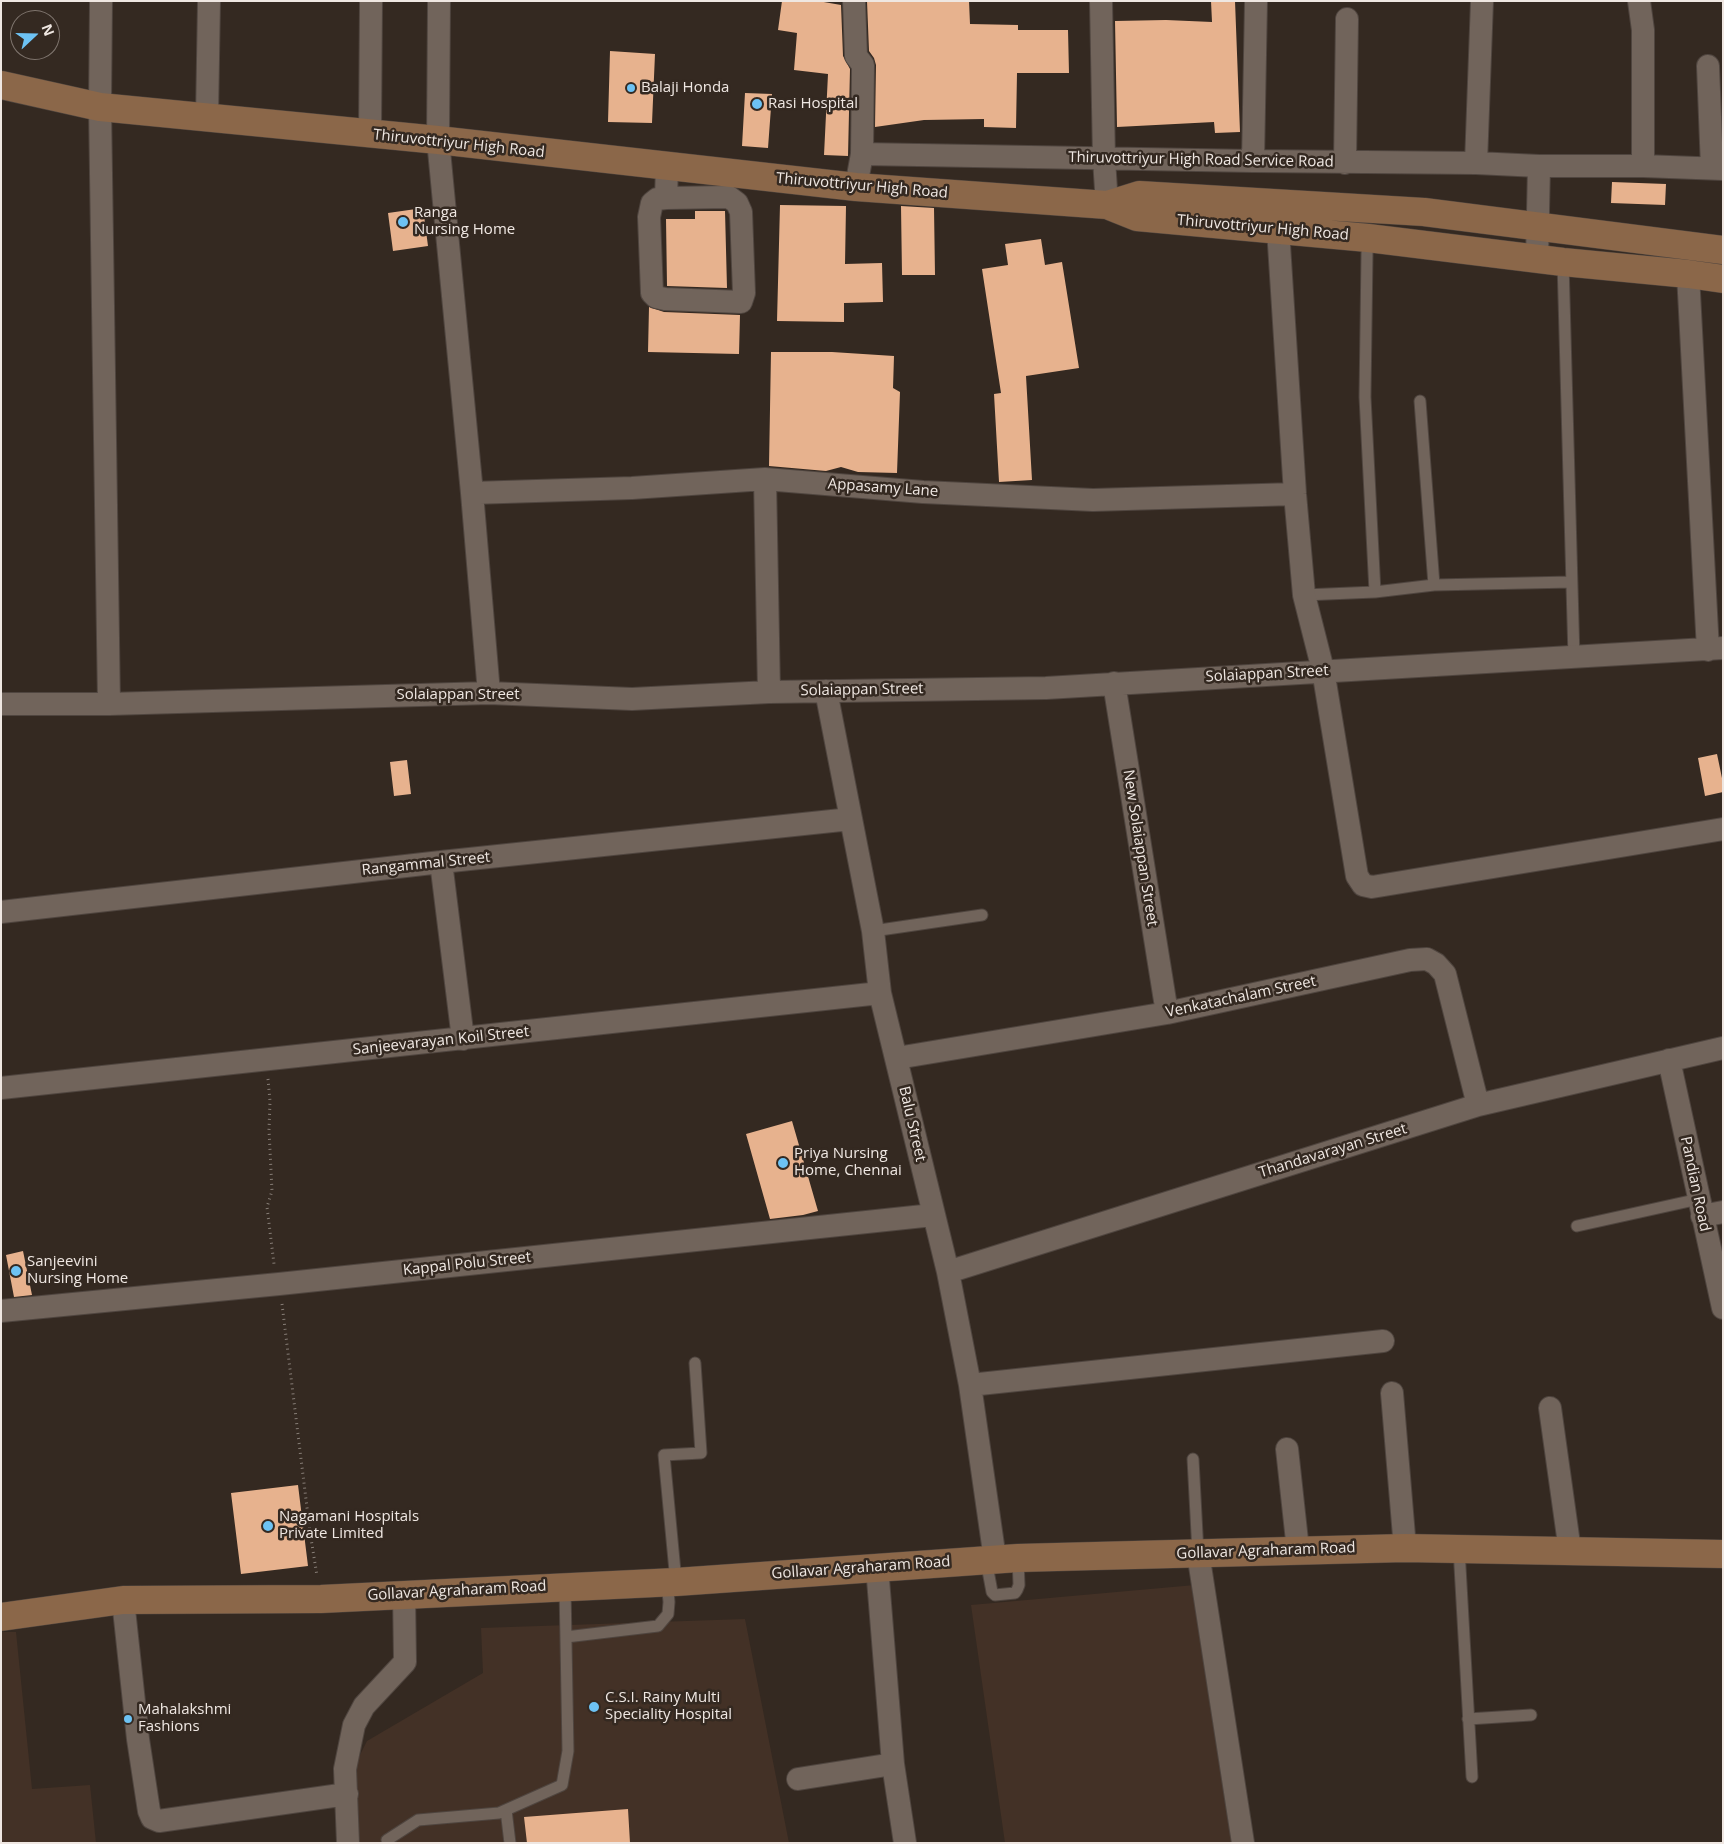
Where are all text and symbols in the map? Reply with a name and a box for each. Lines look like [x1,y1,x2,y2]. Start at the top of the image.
north arrow [10,10,60,60]
text: N [38,21,59,39]
place label: Balaji Honda [641,79,729,97]
marker: Balaji Honda [625,82,637,94]
place label: Rasi Hospital [768,95,858,113]
marker: Rasi Hospital [750,97,764,111]
street label: Thiruvottriyur High Road [372,126,546,162]
street label: Thiruvottriyur High Road Service Road [1068,149,1334,171]
street label: Thiruvottriyur High Road [775,170,949,202]
place label: Ranga Nursing Home [414,204,515,239]
street label: Thiruvottriyur High Road [1176,212,1350,244]
marker: Ranga Nursing Home [396,215,410,229]
street label: Appasamy Lane [827,475,939,501]
street label: Solaiappan Street [1205,662,1329,686]
street label: Solaiappan Street [800,680,924,700]
street label: Solaiappan Street [396,686,520,704]
street label: New Solaiappan Street [1119,768,1161,928]
street label: Rangammal Street [361,848,491,880]
street label: Venkatachalam Street [1164,972,1318,1022]
street label: Sanjeevarayan Koil Street [352,1023,530,1059]
street label: Balu Street [895,1085,929,1163]
street label: Thandavarayan Street [1257,1120,1409,1182]
street label: Pandian Road [1676,1135,1714,1233]
place label: Priya Nursing Home, Chennai [794,1145,902,1180]
marker: Priya Nursing Home, Chennai [776,1156,790,1170]
street label: Kappal Polu Street [402,1248,532,1280]
place label: Sanjeevini Nursing Home [27,1253,128,1288]
marker: Sanjeevini Nursing Home [9,1264,23,1278]
place label: Nagamani Hospitals Private Limited [279,1508,419,1543]
marker: Nagamani Hospitals Private Limited [261,1519,275,1533]
street label: Gollavar Agraharam Road [1176,1539,1356,1563]
street label: Gollavar Agraharam Road [771,1553,951,1583]
street label: Gollavar Agraharam Road [367,1577,547,1605]
place label: C.S.I. Rainy Multi Speciality Hospital [605,1689,732,1724]
marker: C.S.I. Rainy Multi Speciality Hospital [587,1700,601,1714]
place label: Mahalakshmi Fashions [138,1701,231,1736]
marker: Mahalakshmi Fashions [122,1713,134,1725]

